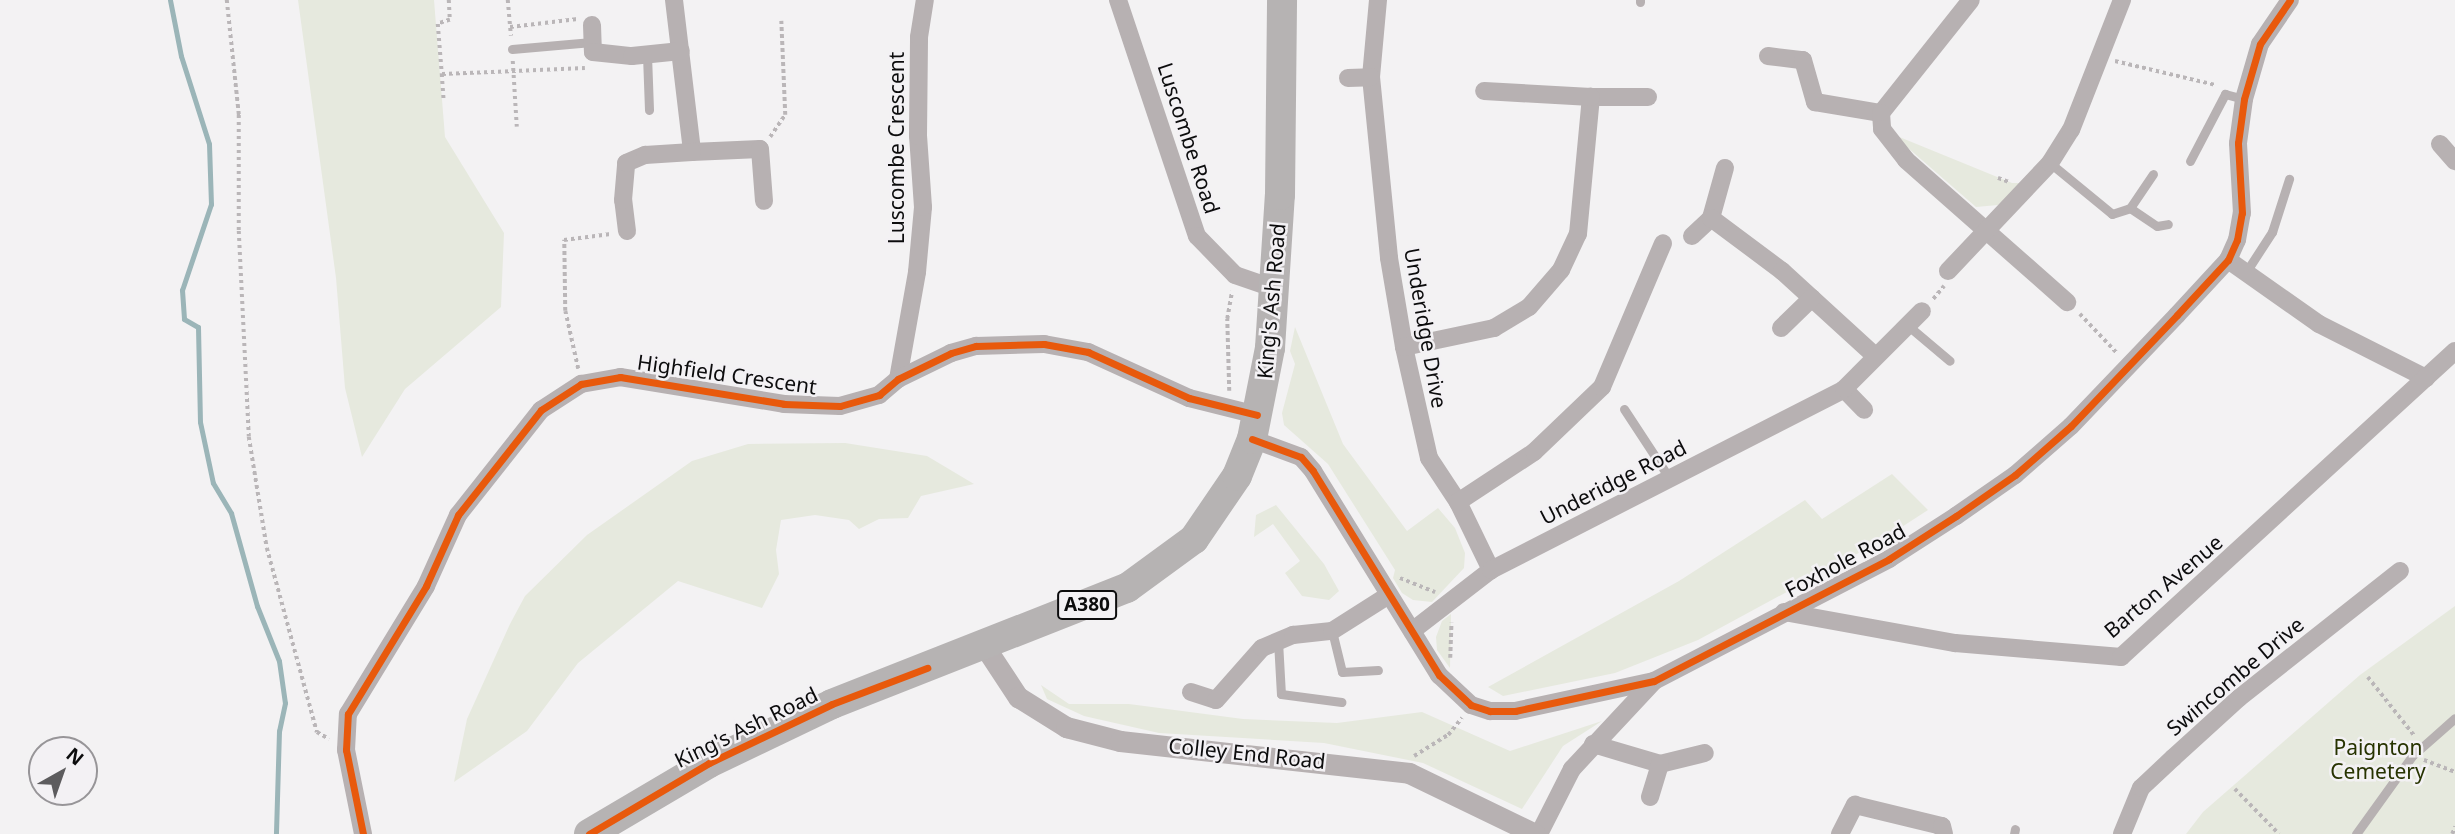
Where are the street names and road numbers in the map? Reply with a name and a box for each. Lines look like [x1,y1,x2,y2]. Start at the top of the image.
street label: Luscombe Crescent [883,52,909,244]
street label: Luscombe Road [1153,59,1225,217]
street label: King's Ash Road [1252,222,1290,380]
street label: Underidge Drive [1400,246,1452,410]
street label: Highfield Crescent [636,349,818,399]
street label: Underidge Road [1536,434,1690,530]
street label: Foxhole Road [1780,518,1910,602]
street label: Barton Avenue [2099,529,2227,643]
road number: A380 [1056,590,1118,620]
street label: Swincombe Drive [2161,611,2309,741]
street label: King's Ash Road [670,681,822,773]
street label: Colley End Road [1167,732,1327,774]

